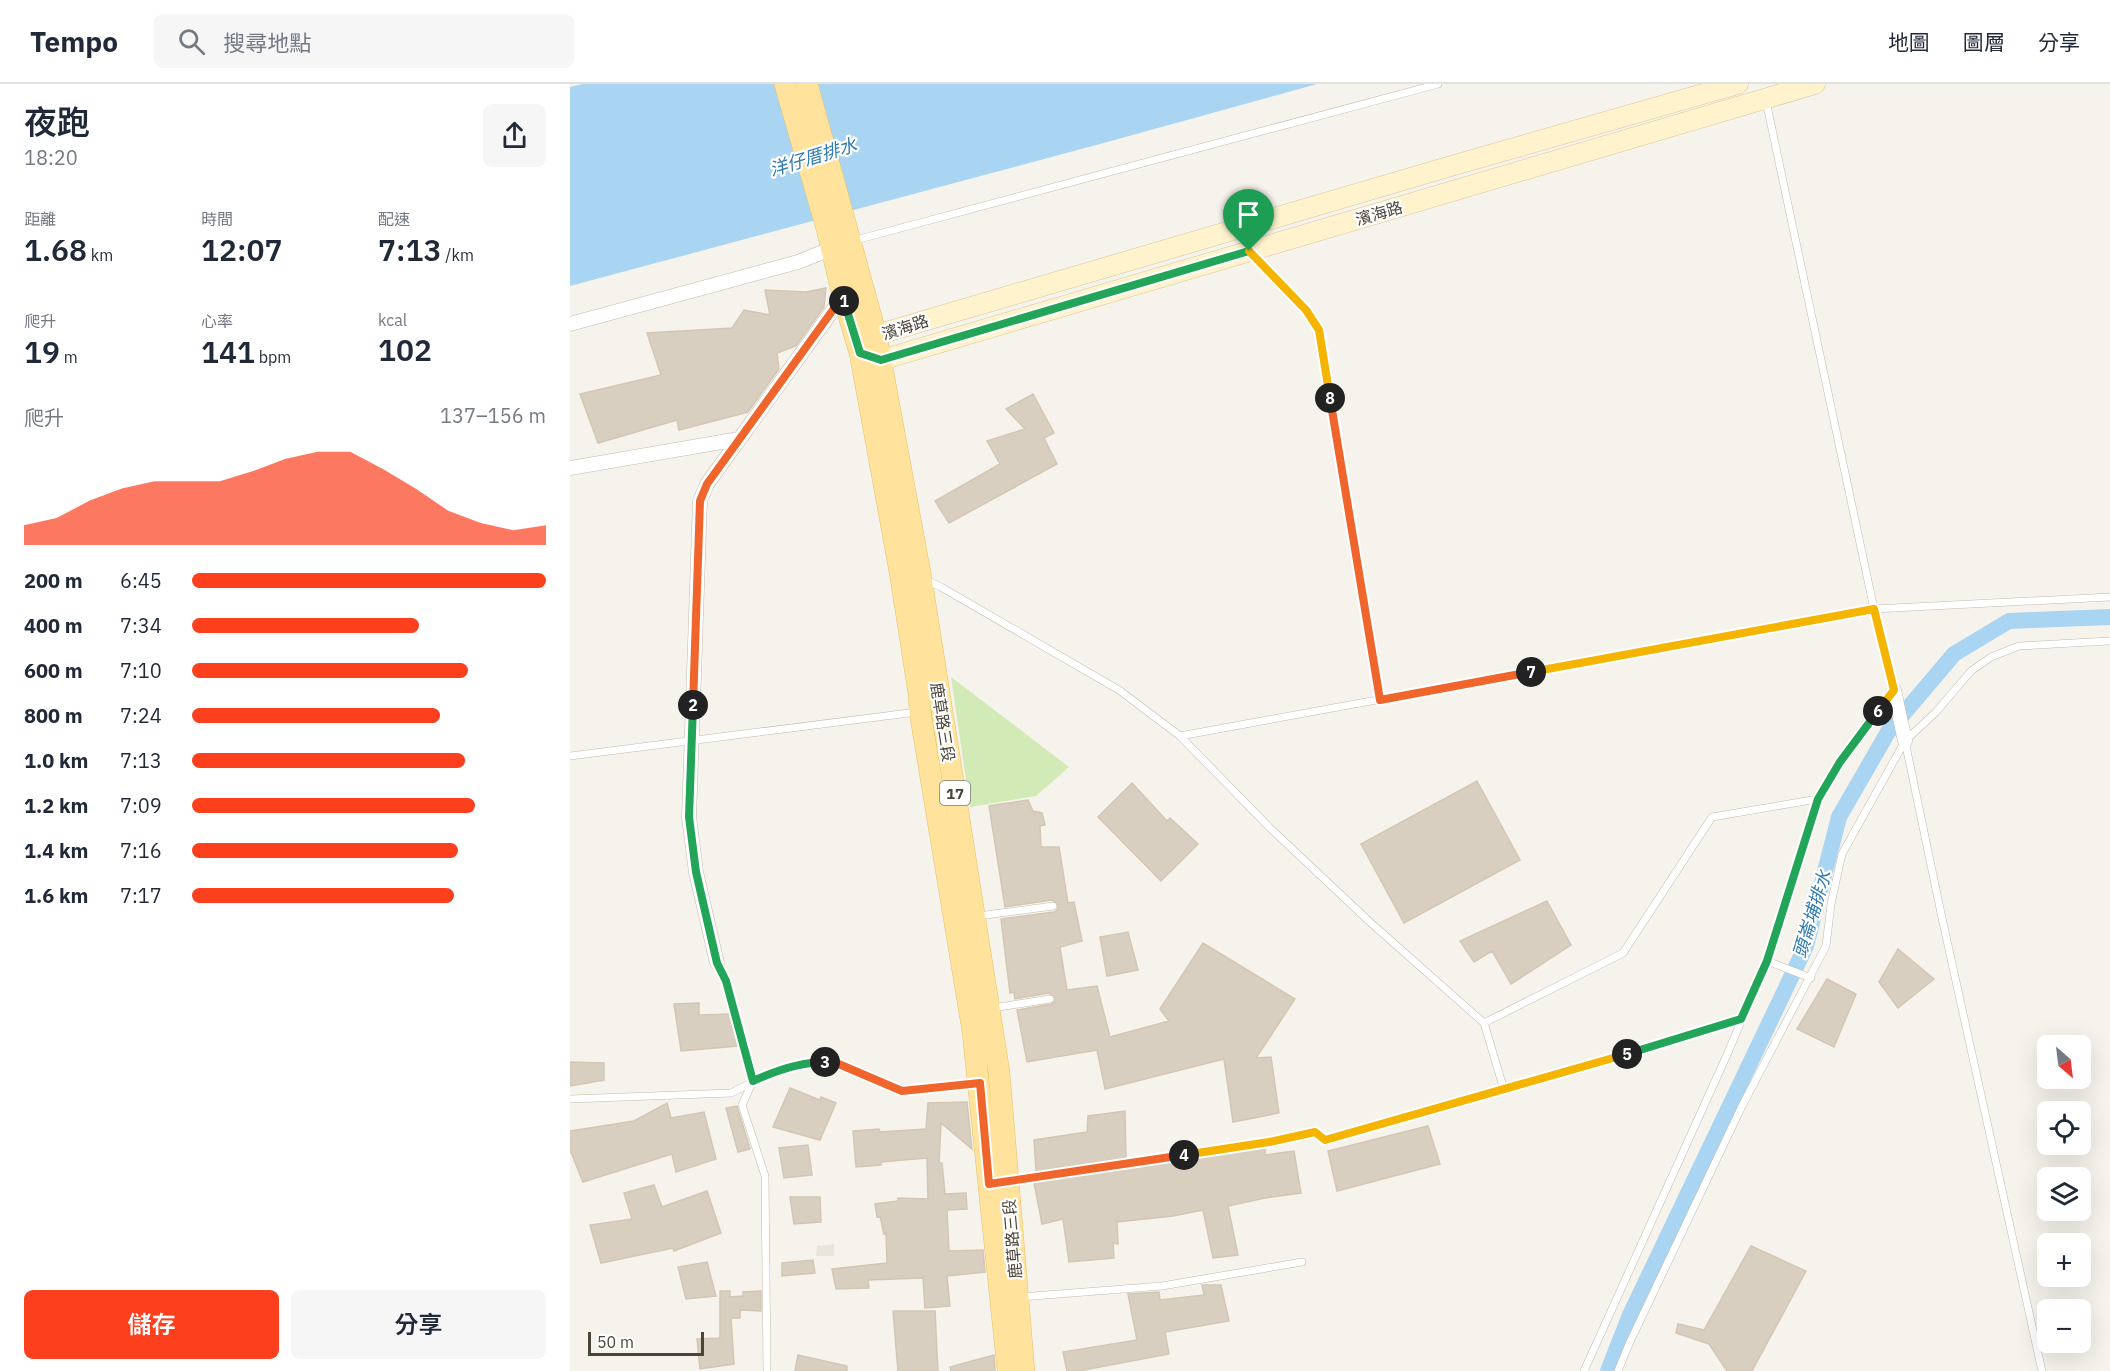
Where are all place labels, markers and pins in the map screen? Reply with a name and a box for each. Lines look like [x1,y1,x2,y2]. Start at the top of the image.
pin [1223,189,1274,251]
pin: 1 [829,286,859,316]
pin: 8 [1315,383,1345,413]
pin: 7 [1516,657,1546,687]
pin: 2 [678,690,708,720]
pin: 6 [1863,696,1893,726]
pin: 5 [1612,1039,1642,1069]
pin: 3 [810,1047,840,1077]
pin: 4 [1169,1140,1199,1170]

